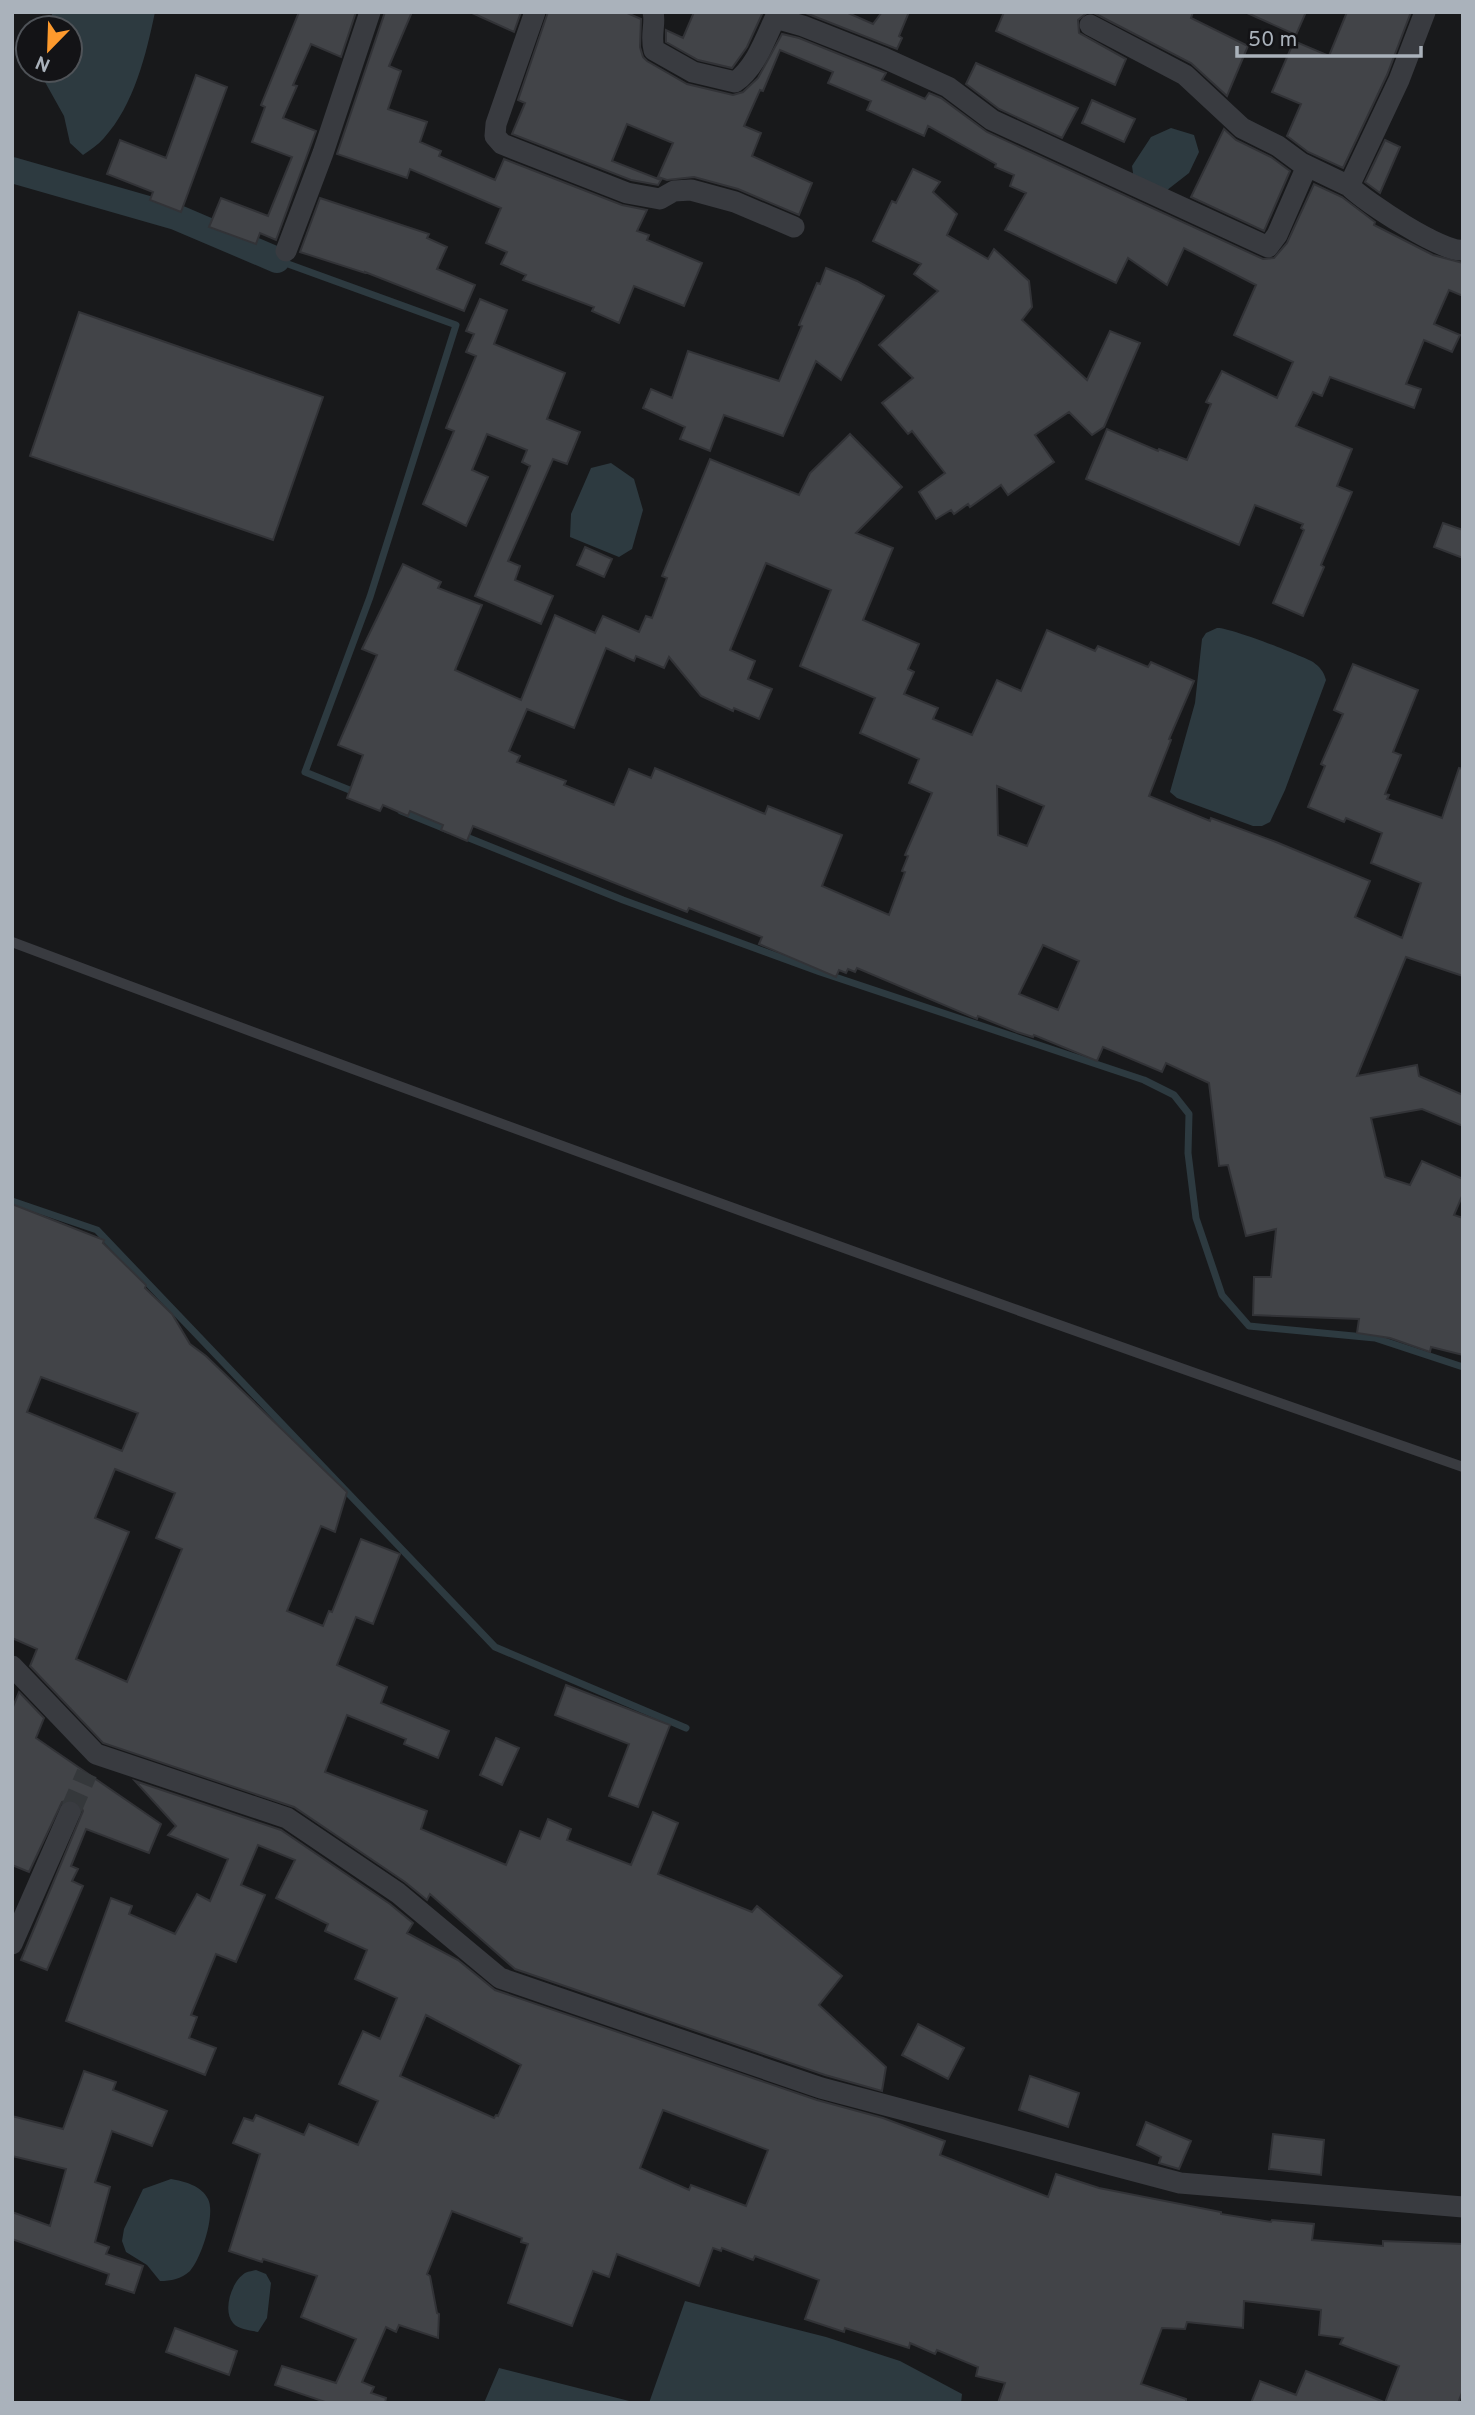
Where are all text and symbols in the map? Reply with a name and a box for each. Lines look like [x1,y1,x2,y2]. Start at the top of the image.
north arrow [14,14,84,84]
scale bar [1237,14,1421,58]
text: 50 m [1248,27,1297,54]
text: N [32,49,54,77]

